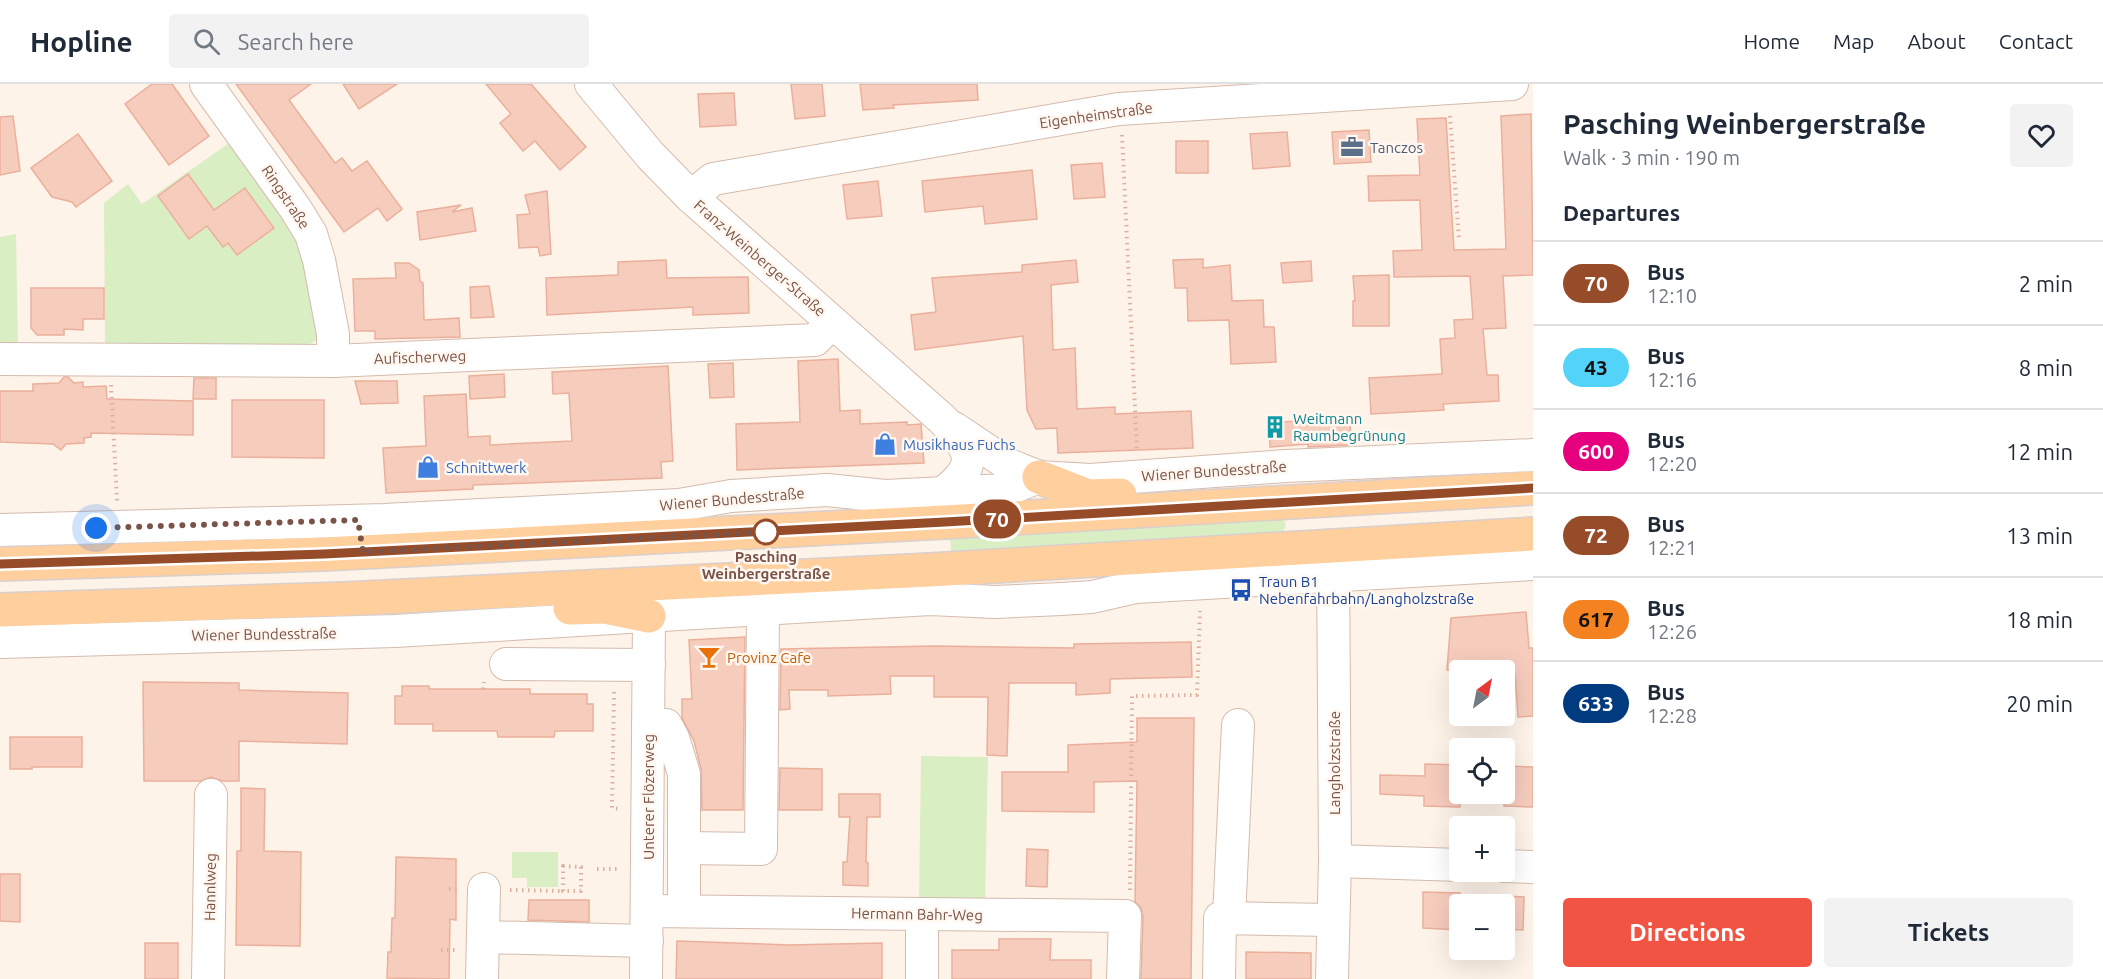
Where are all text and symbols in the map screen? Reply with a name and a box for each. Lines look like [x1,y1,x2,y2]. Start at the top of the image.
search box [169,14,589,68]
icon: search [190,25,223,58]
text: Hopline [30,26,133,57]
text: Search here [238,29,354,54]
text: Home [1743,29,1800,53]
text: Map [1833,29,1874,53]
text: About [1907,29,1966,53]
text: Contact [1999,29,2073,53]
street label: Eigenheimstraße [1038,99,1154,131]
button: heart [2010,104,2073,167]
text: Pasching Weinbergerstraße [1563,108,1926,139]
office icon: Tanczos [1339,134,1365,160]
place label: Tanczos [1370,139,1423,156]
text: Walk · 3 min · 190 m [1563,146,1740,169]
street label: Ringstraße [258,162,314,232]
street label: Franz-Weinberger-Straße [691,196,829,320]
text: Departures [1563,200,1680,225]
text: Bus [1647,259,1685,284]
text: 70 [1584,271,1608,295]
text: 2 min [2019,271,2073,296]
text: 12:10 [1647,284,1697,307]
text: Bus [1647,343,1685,368]
street label: Aufischerweg [373,347,467,367]
text: 43 [1584,355,1608,379]
text: 8 min [2019,355,2073,380]
text: 12:16 [1647,368,1697,391]
place label: Weitmann Raumbegrünung [1293,410,1406,444]
building icon: Weitmann Raumbegrünung [1262,414,1288,440]
text: Bus [1647,427,1685,452]
shop icon: Musikhaus Fuchs [872,431,898,457]
place label: Musikhaus Fuchs [903,436,1015,453]
text: 600 [1578,439,1614,463]
text: 12 min [2006,439,2073,464]
text: 12:20 [1647,452,1697,475]
shop icon: Schnittwerk [415,454,441,480]
street label: Wiener Bundesstraße [1141,457,1287,485]
place label: Schnittwerk [446,459,527,476]
street label: Wiener Bundesstraße [659,484,805,514]
line badge: 70 [970,500,1024,538]
text: 70 [985,507,1009,531]
text: Bus [1647,511,1685,536]
your location [81,513,111,543]
marker: Pasching Weinbergerstraße [753,519,779,545]
text: 72 [1584,523,1608,547]
text: 13 min [2006,523,2073,548]
text: 12:21 [1647,536,1697,559]
place label: Pasching Weinbergerstraße [702,548,830,582]
place label: Traun B1 Nebenfahrbahn/Langholzstraße [1259,573,1474,607]
bus stop icon: Traun B1 Nebenfahrbahn/Langholzstraße [1228,577,1254,603]
text: Bus [1647,595,1685,620]
text: 617 [1578,607,1614,631]
text: 18 min [2006,607,2073,632]
text: 12:26 [1647,620,1697,643]
street label: Wiener Bundesstraße [191,624,337,644]
bar icon: Provinz Cafe [696,644,722,670]
place label: Provinz Cafe [727,649,811,666]
north arrow [1449,660,1515,726]
map controls [1449,660,1515,960]
text: Bus [1647,679,1685,704]
text: 633 [1578,691,1614,715]
text: 20 min [2006,691,2073,716]
text: 12:28 [1647,704,1697,727]
street label: Langholzstraße [1326,711,1343,815]
street label: Unterer Flözerweg [640,734,657,860]
button: locate [1449,738,1515,804]
button: + [1449,816,1515,882]
street label: Hannlweg [201,853,219,921]
button: − [1449,894,1515,960]
button: Directions [1563,898,1812,967]
button: Tickets [1824,898,2073,967]
street label: Hermann Bahr-Weg [851,904,983,924]

